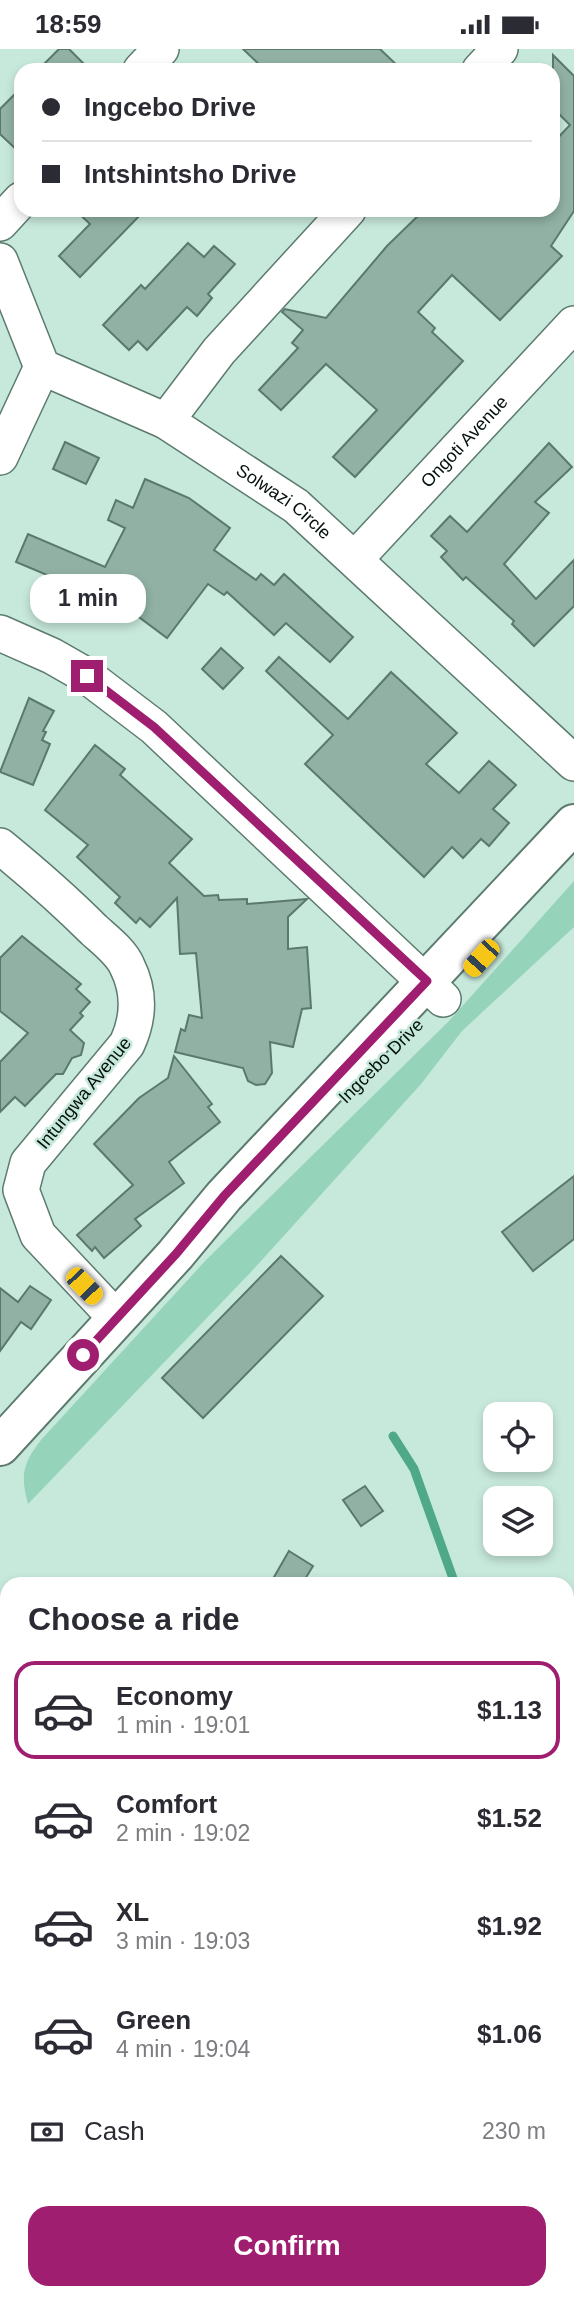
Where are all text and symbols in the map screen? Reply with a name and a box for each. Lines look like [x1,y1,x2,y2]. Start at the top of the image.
text: 18:59 [35,9,102,39]
text: Ingcebo Drive [84,92,256,122]
text: Intshintsho Drive [84,159,296,189]
street label: Ongoti Avenue [417,392,512,492]
street label: Solwazi Circle [233,460,335,543]
callout: 1 min [29,575,145,623]
text: 1 min [58,585,118,611]
route end [71,660,103,692]
car [460,935,503,981]
street label: Ingcebo Drive [335,1015,427,1107]
street label: Intungwa Avenue [33,1033,135,1153]
car [62,1264,107,1308]
route start [67,1339,99,1371]
map controls [483,1402,553,1556]
button: locate [483,1402,553,1472]
button: layers [483,1486,553,1556]
text: Choose a ride [28,1601,240,1637]
icon: car [32,1679,95,1742]
text: Economy [116,1681,233,1711]
text: $1.13 [477,1695,542,1725]
text: 1 min · 19:01 [116,1712,250,1738]
icon: car [32,1787,95,1850]
text: Comfort [116,1789,217,1819]
text: $1.52 [477,1803,542,1833]
text: 2 min · 19:02 [116,1820,250,1846]
icon: car [32,1895,95,1958]
text: XL [116,1897,149,1927]
text: $1.92 [477,1911,542,1941]
text: 3 min · 19:03 [116,1928,250,1954]
icon: car [32,2003,95,2066]
text: Green [116,2005,191,2035]
text: $1.06 [477,2019,542,2049]
text: 4 min · 19:04 [116,2036,250,2062]
icon: cash [28,2113,66,2151]
text: Cash [84,2116,145,2146]
text: 230 m [482,2118,546,2144]
button: Confirm [28,2206,546,2286]

